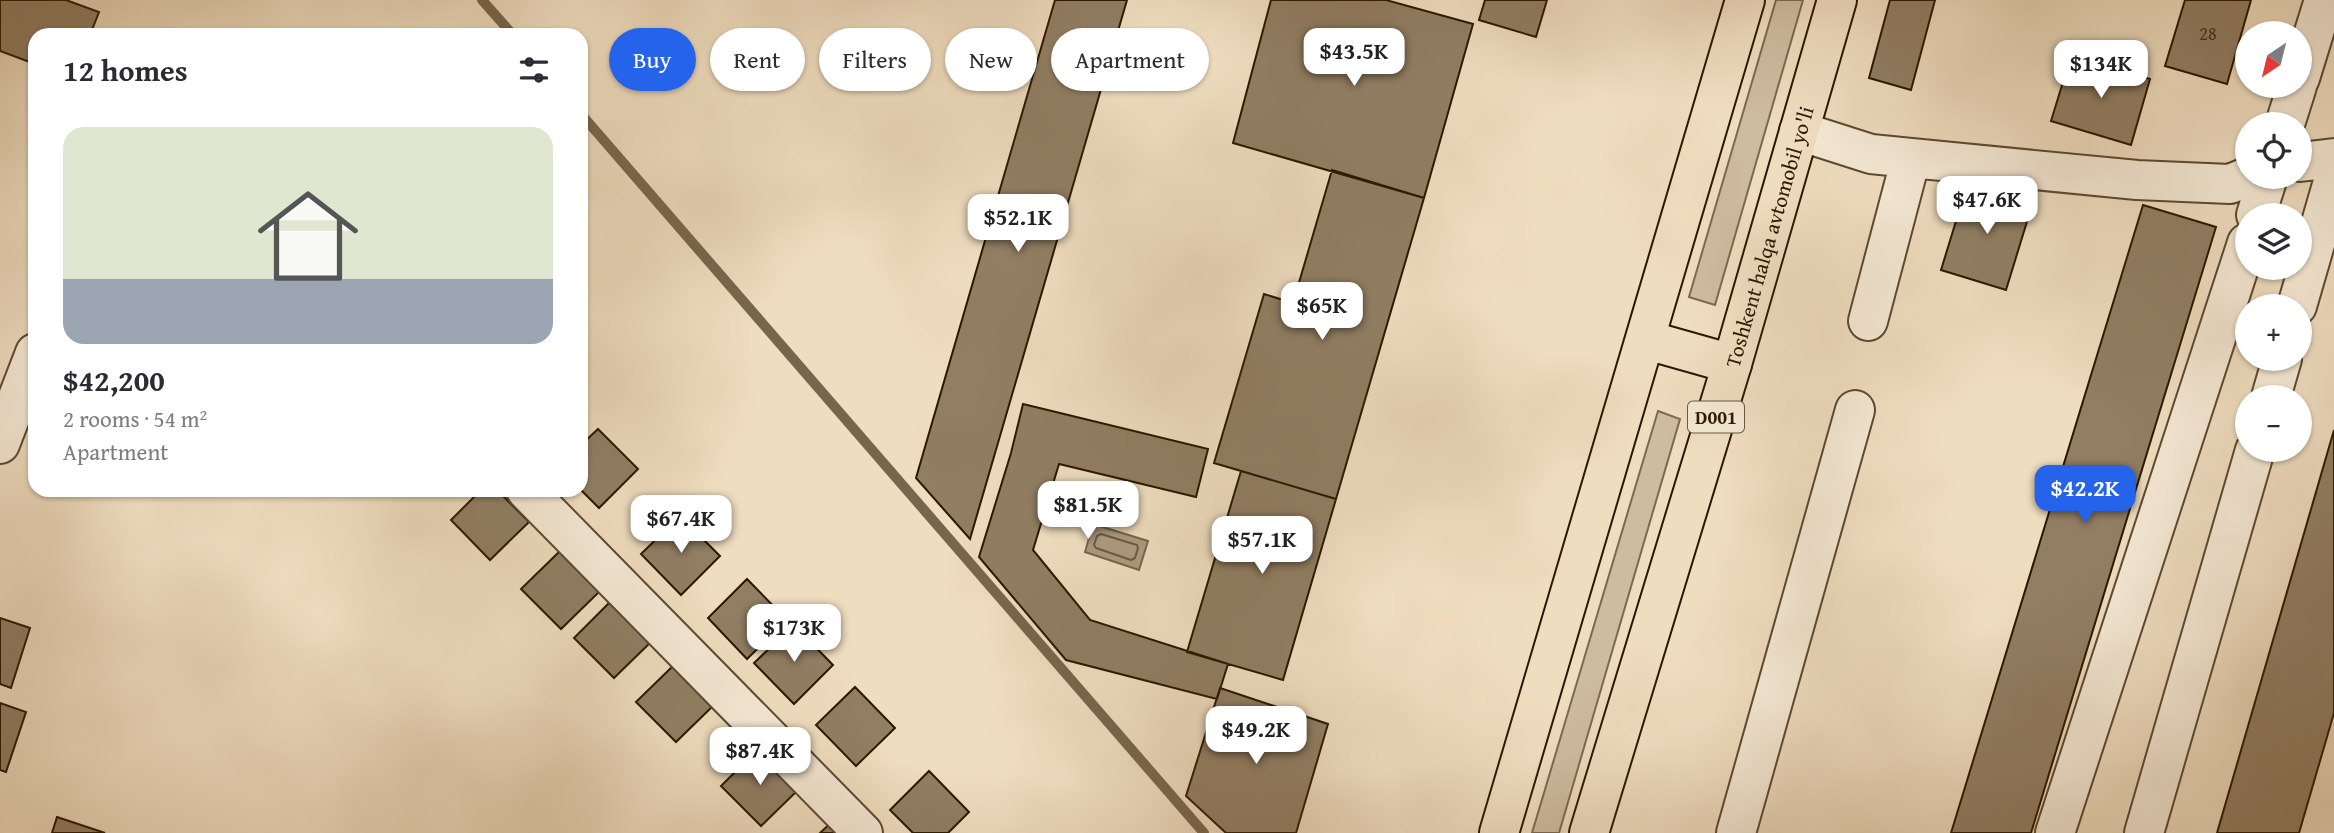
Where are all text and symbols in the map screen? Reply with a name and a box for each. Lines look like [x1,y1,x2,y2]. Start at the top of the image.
house number: 28 [2199,20,2217,47]
north arrow [2235,21,2312,98]
map controls [2235,21,2312,462]
chip: Buy [609,28,696,91]
chip: Rent [710,28,805,91]
chip: Filters [819,28,931,91]
chip: New [945,28,1037,91]
chip: Apartment [1051,28,1209,91]
pin: $43.5K [1297,28,1411,88]
text: $43.5K [1320,34,1388,67]
pin: $134K [2052,41,2150,100]
text: $134K [2070,46,2132,79]
text: 12 homes [63,48,188,92]
icon: filters [515,51,553,89]
street label: Toshkent halqa avtomobil yo'li [1716,102,1821,371]
button: locate [2235,112,2312,189]
icon: home [245,173,371,299]
pin: $47.6K [1930,176,2044,236]
text: $47.6K [1953,182,2021,215]
pin: $52.1K [961,194,1075,254]
text: $52.1K [984,200,1052,233]
button: layers [2235,203,2312,280]
pin: $65K [1281,282,1363,342]
text: $65K [1297,288,1347,321]
button: + [2235,294,2312,371]
text: $42,200 [63,358,165,402]
button: − [2235,385,2312,462]
text: 2 rooms · 54 m² [63,402,207,435]
road number: D001 [1688,402,1744,432]
text: Apartment [63,435,168,468]
pin: $42.2K [2028,466,2142,525]
text: $42.2K [2051,471,2119,504]
pin: $81.5K [1031,482,1145,541]
text: $81.5K [1054,487,1122,520]
pin: $67.4K [624,496,738,555]
text: $67.4K [647,501,715,534]
pin: $57.1K [1205,516,1319,576]
text: $57.1K [1228,522,1296,555]
pin: $173K [745,604,843,664]
text: $173K [763,610,825,643]
pin: $49.2K [1199,706,1313,766]
text: $49.2K [1222,712,1290,745]
pin: $87.4K [703,728,817,787]
text: $87.4K [726,733,794,766]

